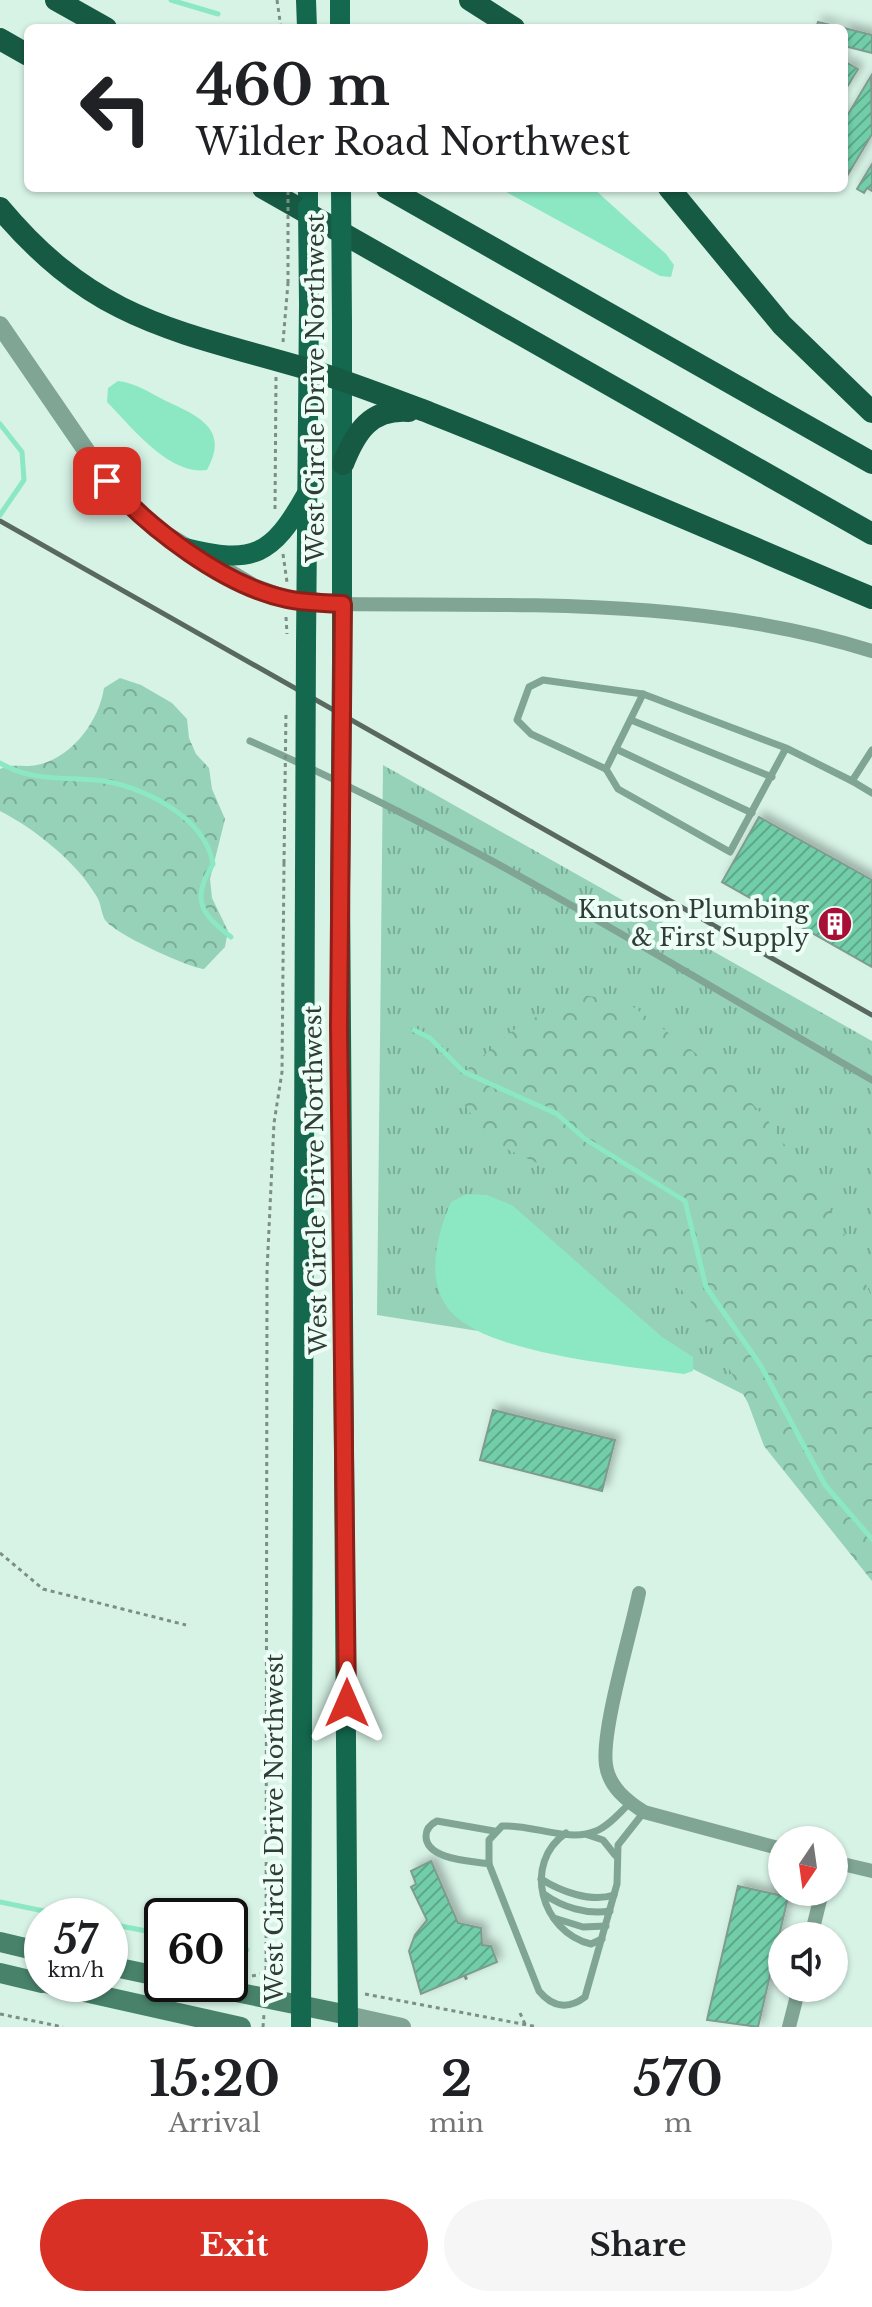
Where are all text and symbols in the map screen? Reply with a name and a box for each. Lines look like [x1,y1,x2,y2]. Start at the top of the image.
text: 460 m [196,51,390,120]
icon: left [64,56,168,160]
text: Wilder Road Northwest [196,120,630,165]
street label: West Circle Drive Northwest [301,213,330,564]
pin [73,447,141,515]
icon: arrive [85,459,129,503]
place label: Knutson Plumbing & First Supply [578,895,810,952]
building icon: Knutson Plumbing & First Supply [816,905,854,943]
street label: West Circle Drive Northwest [298,1005,333,1356]
street label: West Circle Drive Northwest [260,1653,289,2004]
position arrow [305,1661,389,1745]
north arrow [768,1826,848,1906]
map controls [768,1826,848,2002]
speed limit sign: 60 [144,1898,248,2002]
text: 57 [54,1915,98,1965]
button: sound [768,1922,848,2002]
text: km/h [48,1958,104,1982]
text: 15:20 [149,2049,280,2109]
text: 2 [441,2049,472,2109]
text: 570 [633,2049,723,2109]
text: Arrival [169,2107,261,2139]
text: min [429,2107,484,2139]
text: m [664,2107,692,2139]
button: Exit [40,2199,428,2291]
button: Share [444,2199,832,2291]

